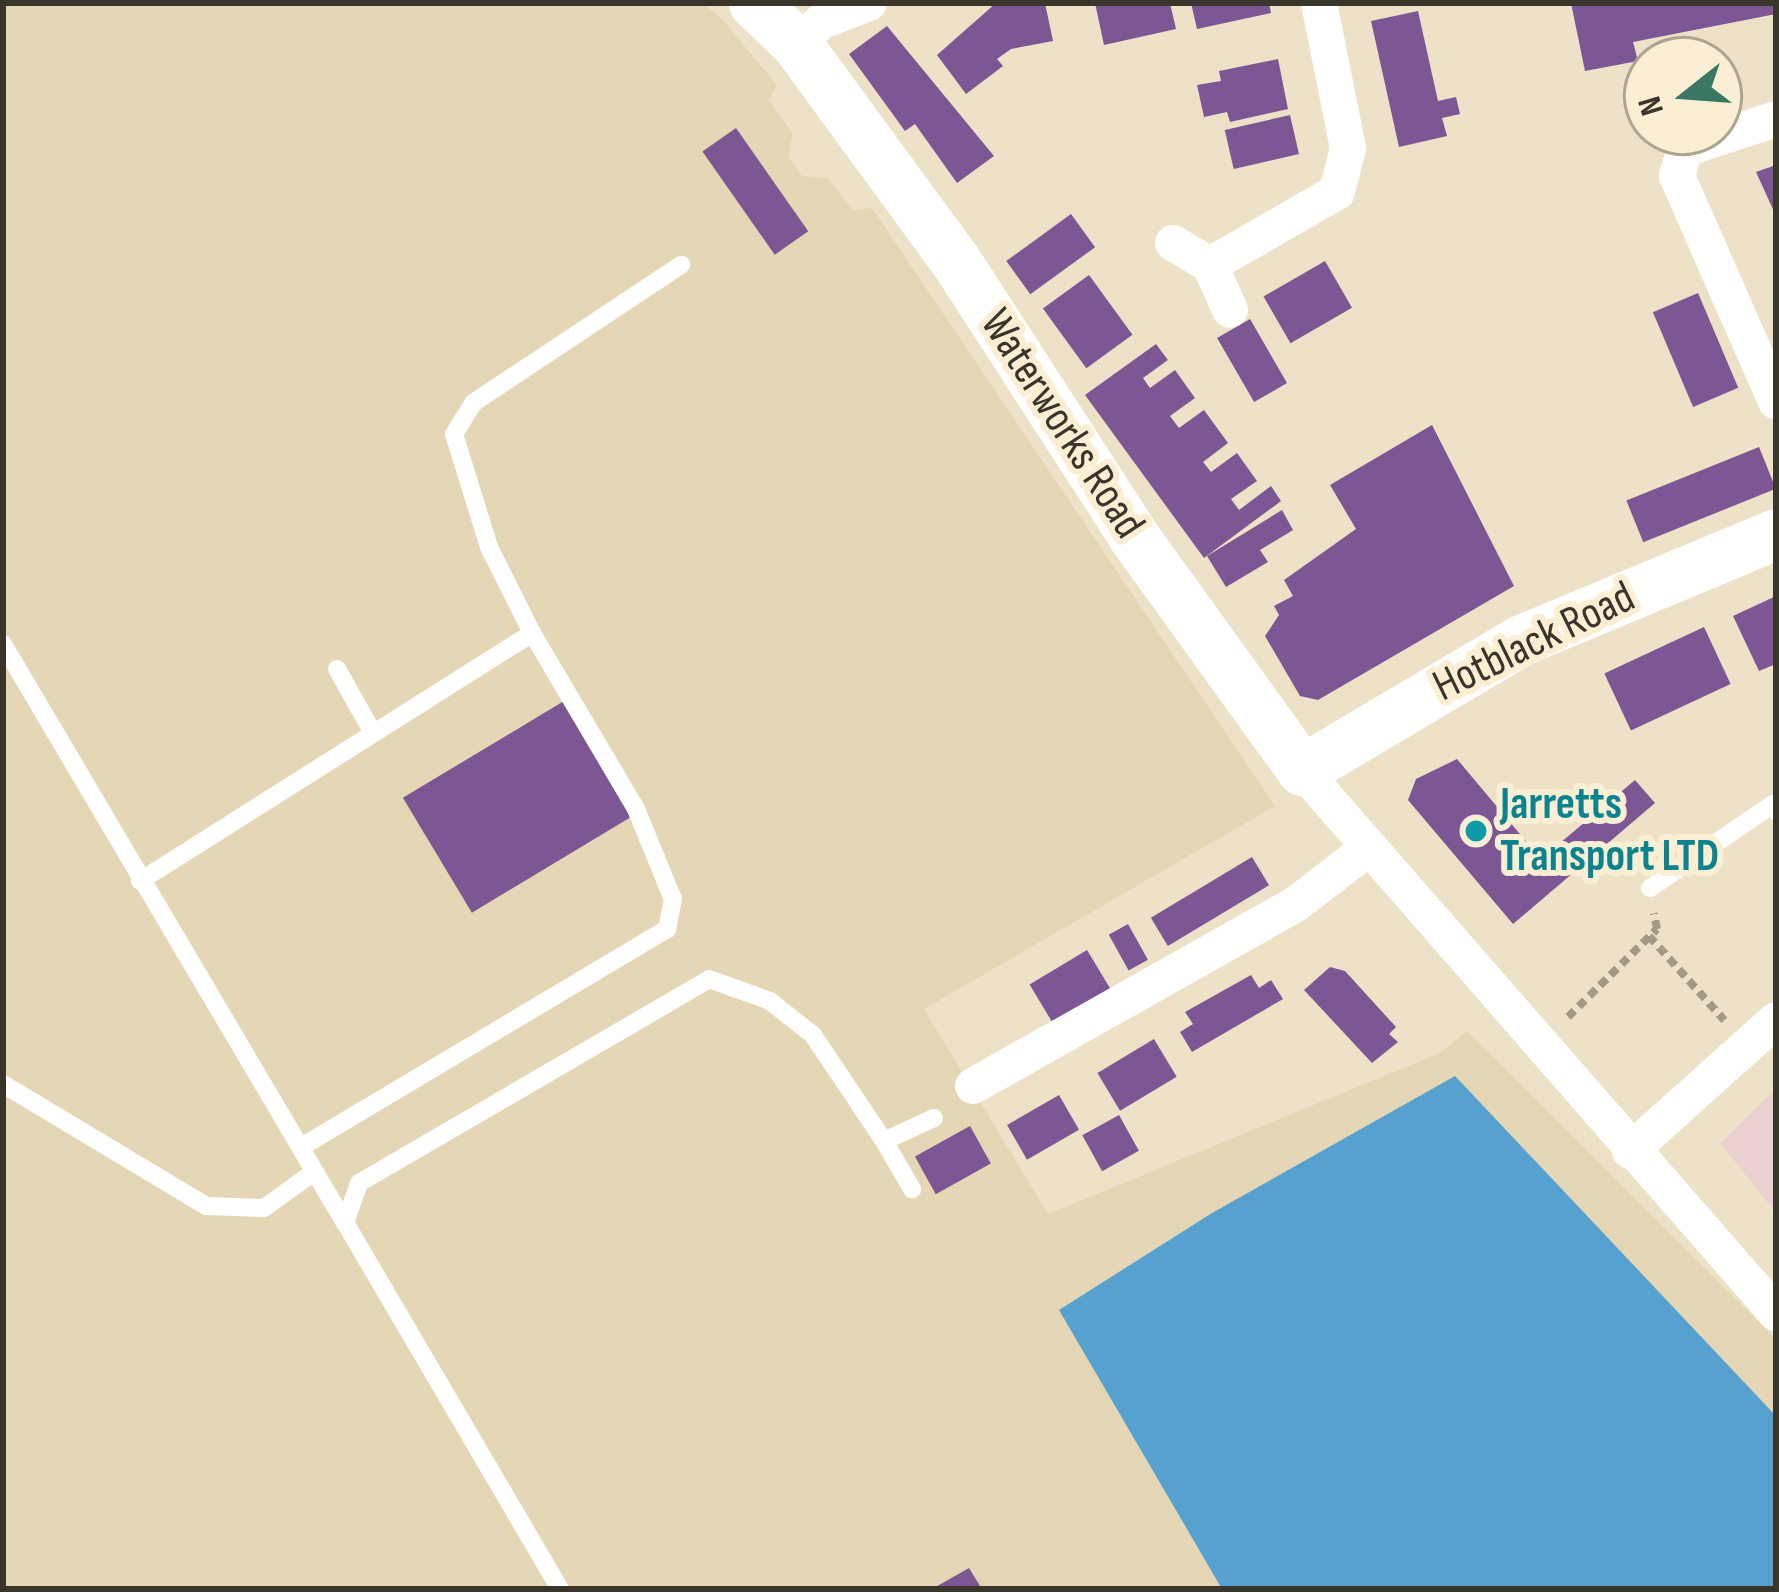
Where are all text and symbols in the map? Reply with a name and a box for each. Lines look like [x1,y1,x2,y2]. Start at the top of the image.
north arrow [1623,36,1743,156]
text: N [1630,91,1673,120]
street label: Waterworks Road [968,299,1156,549]
street label: Hotblack Road [1425,570,1643,714]
place label: Jarretts Transport LTD [1500,778,1719,884]
marker: Jarretts Transport LTD [1463,818,1489,844]

